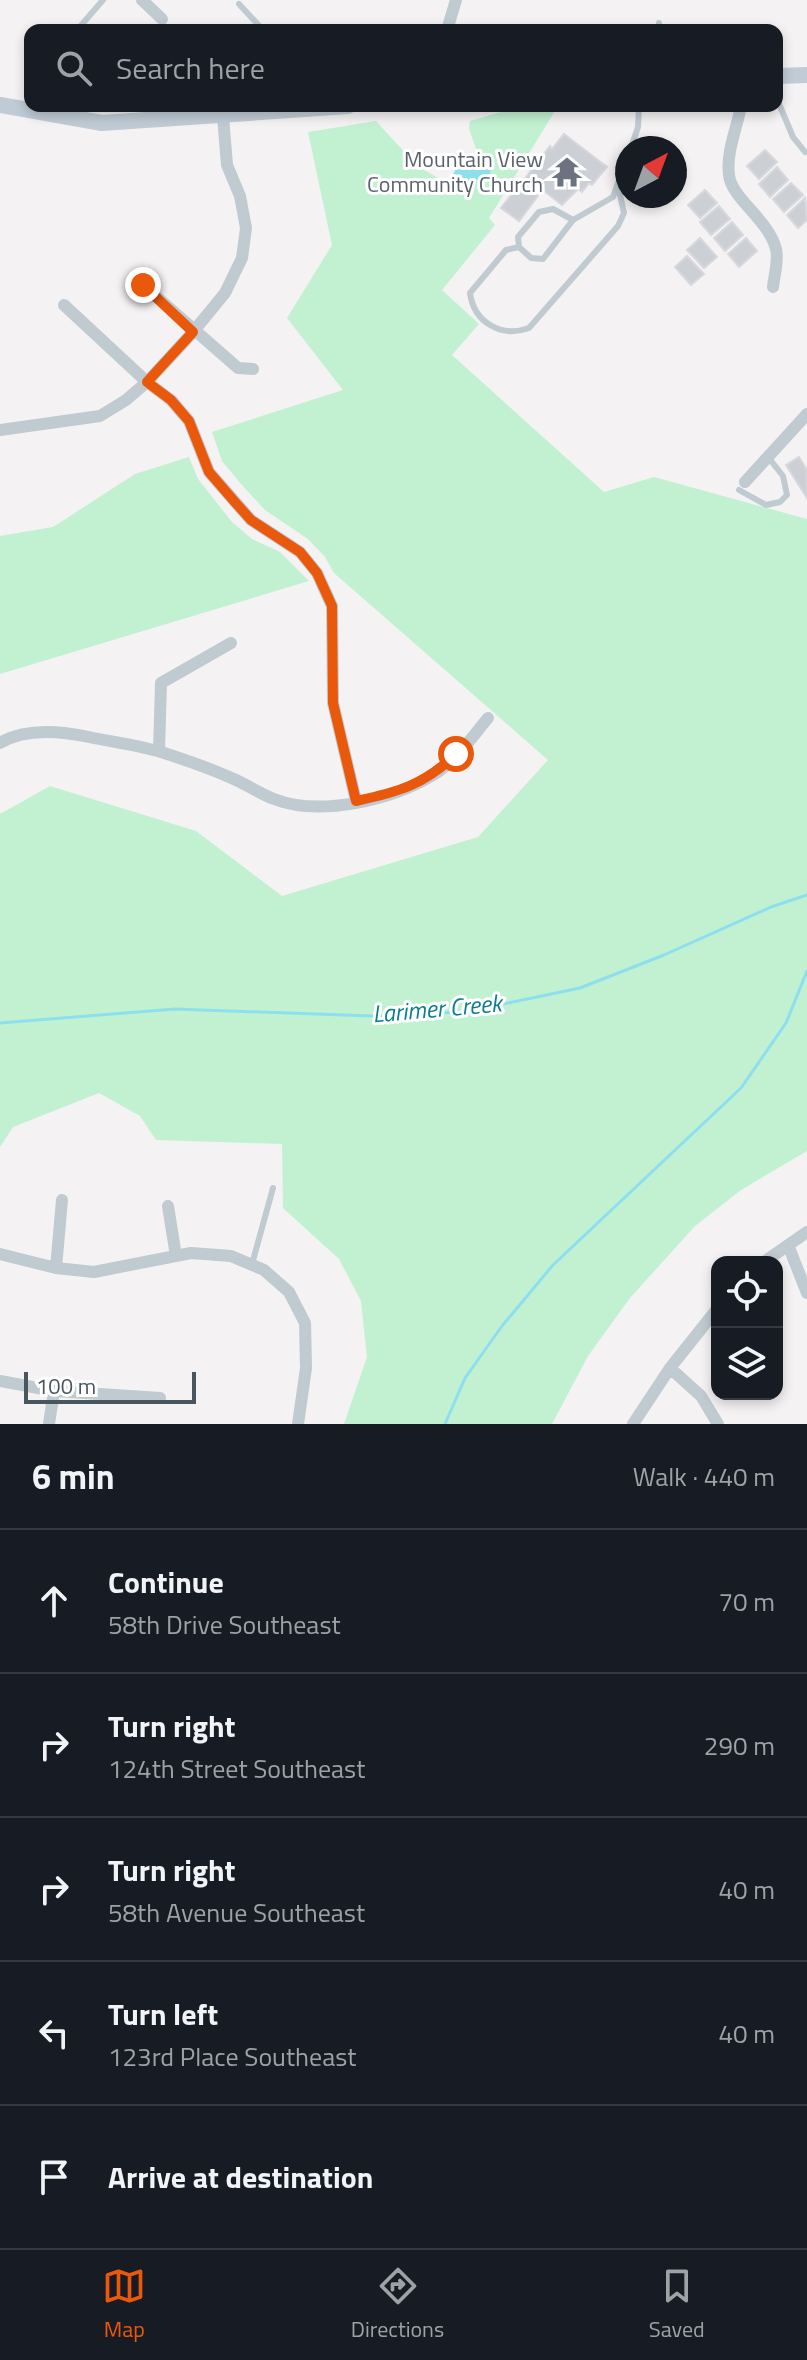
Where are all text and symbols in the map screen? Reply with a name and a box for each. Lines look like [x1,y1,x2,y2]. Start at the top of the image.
search box [24,24,783,112]
text: Search here [116,45,265,91]
icon: search [52,46,96,90]
north arrow [615,136,687,208]
place label: Mountain View Community Church [367,142,543,201]
temple icon: Mountain View Community Church [550,155,584,189]
route end [125,267,161,303]
route start [438,736,474,772]
water label: Larimer Creek [371,984,506,1032]
map controls [711,1256,783,1400]
button: locate [711,1256,783,1328]
button: layers [711,1328,783,1400]
scale bar [24,1368,196,1404]
text: 100 m [36,1369,96,1403]
text: 6 min [32,1450,115,1502]
text: Walk · 440 m [633,1457,775,1496]
text: Continue [108,1559,224,1605]
icon: ahead [32,1579,76,1623]
text: 70 m [718,1582,775,1621]
text: 58th Drive Southeast [108,1605,341,1644]
text: Turn right [108,1703,236,1749]
icon: right [32,1723,76,1767]
text: 290 m [704,1726,775,1765]
text: 124th Street Southeast [108,1749,365,1788]
text: Turn right [108,1847,236,1893]
icon: right [32,1867,76,1911]
text: 40 m [718,1870,775,1909]
text: 58th Avenue Southeast [108,1893,365,1932]
text: Turn left [108,1991,218,2037]
icon: left [32,2011,76,2055]
text: 40 m [718,2014,775,2053]
text: 123rd Place Southeast [108,2037,356,2076]
text: Arrive at destination [108,2154,373,2200]
icon: arrive [32,2155,76,2199]
tab: Map [102,2264,146,2346]
tab: Directions [351,2264,444,2346]
tab: Saved [649,2264,705,2346]

